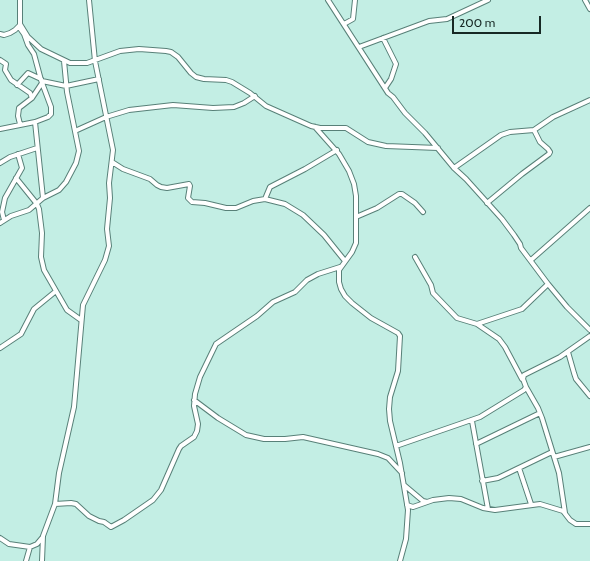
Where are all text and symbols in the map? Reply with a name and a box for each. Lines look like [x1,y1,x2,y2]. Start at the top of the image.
scale bar [454,8,543,34]
text: 200 m [459,15,495,30]

